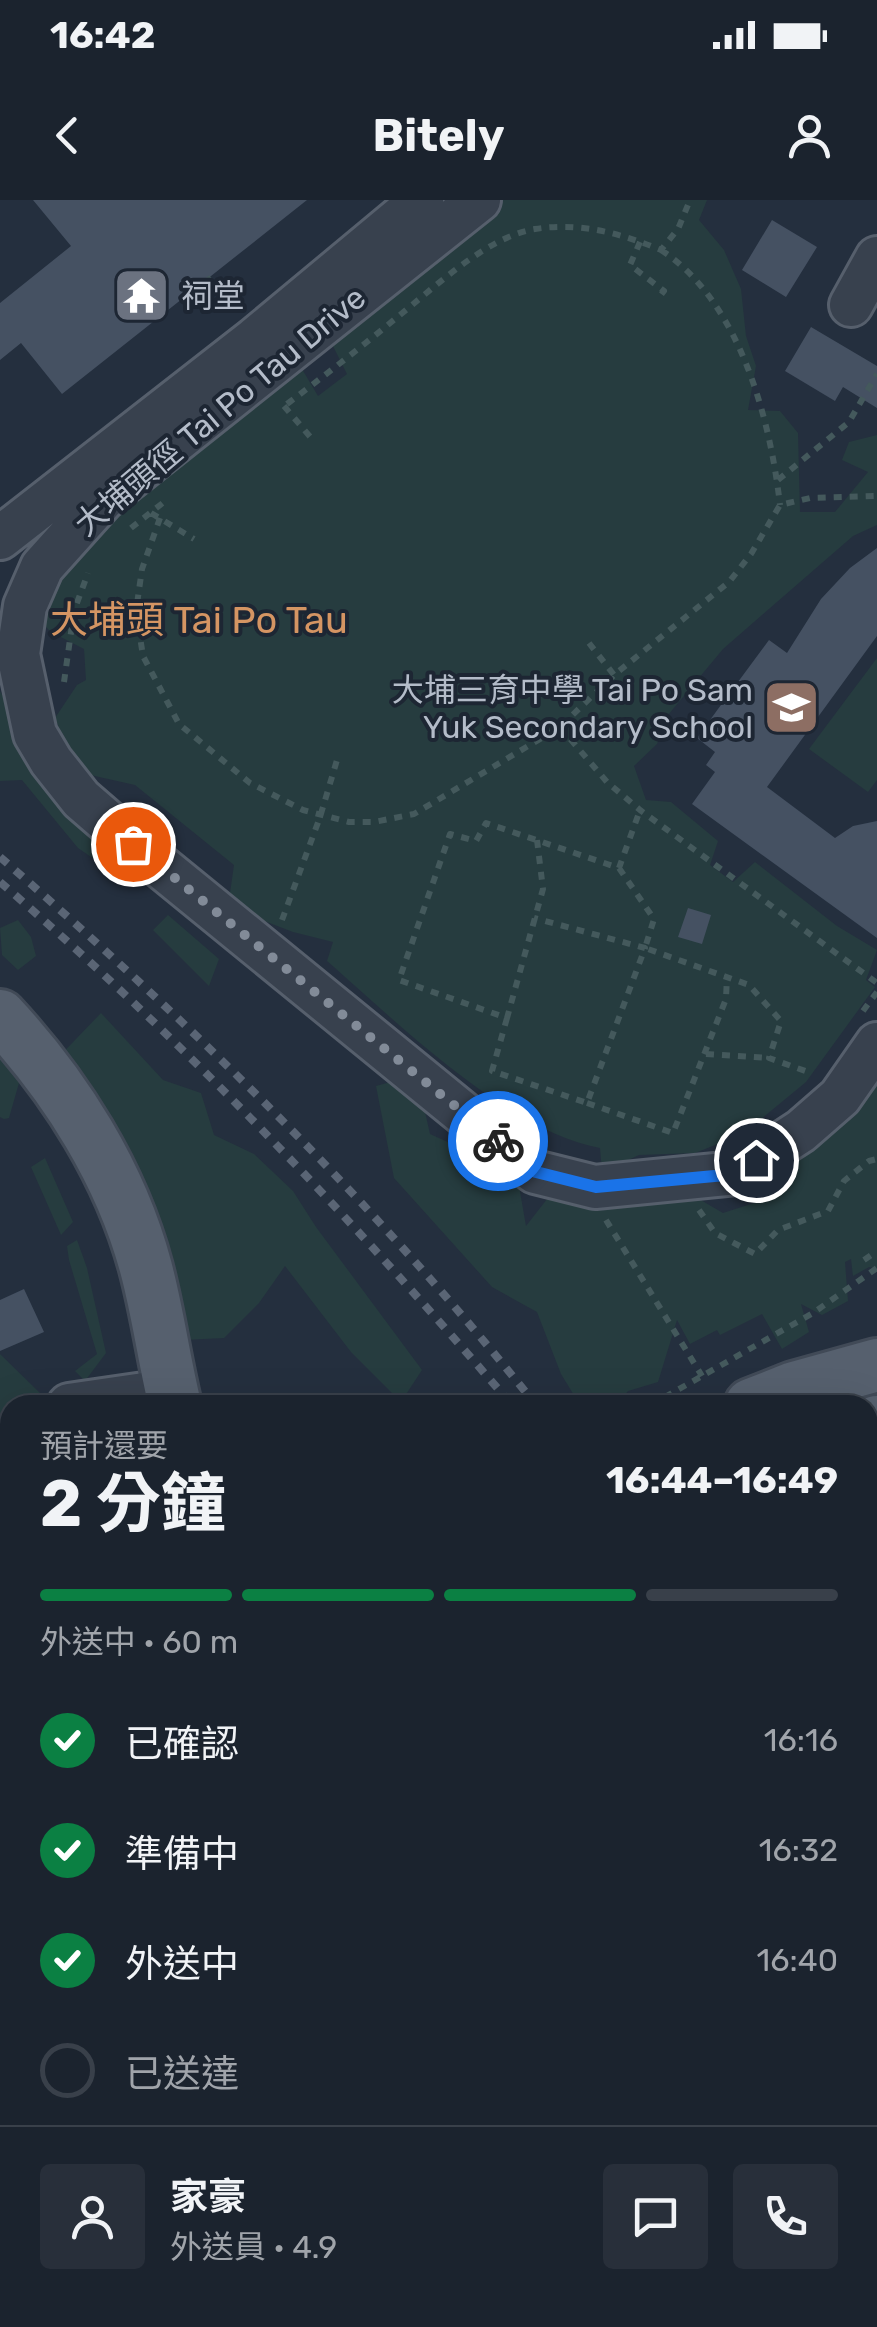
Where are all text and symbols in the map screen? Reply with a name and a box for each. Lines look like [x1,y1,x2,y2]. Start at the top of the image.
text: 16:42 [50,12,155,58]
icon: back [40,108,95,163]
icon: person [782,108,837,163]
text: Bitely [372,109,505,162]
temple icon: 祠堂 [112,266,172,326]
place label: 祠堂 [181,277,245,315]
street label: 大埔頭徑 Tai Po Tau Drive [67,278,373,544]
district label: 大埔頭 Tai Po Tau [50,597,348,643]
place label: 大埔三育中學 Tai Po Sam Yuk Secondary School [392,671,753,746]
school or university icon: 大埔三育中學 Tai Po Sam Yuk Secondary School [762,678,822,738]
pin [91,802,176,887]
icon: bag [106,817,161,872]
courier [448,1091,548,1191]
icon: bike [471,1114,526,1169]
pin [714,1118,799,1203]
icon: home [729,1133,784,1188]
text: 預計還要 [40,1427,168,1465]
text: 16:44–16:49 [606,1457,838,1503]
text: 2 分鐘 [40,1465,226,1542]
text: 外送中 · 60 m [40,1623,238,1661]
icon: check [40,1713,95,1768]
text: 已確認 [125,1721,239,1767]
text: 16:16 [764,1721,838,1759]
icon: check [40,1823,95,1878]
text: 準備中 [125,1831,239,1877]
text: 16:32 [759,1831,838,1869]
icon: check [40,1933,95,1988]
text: 外送中 [125,1941,239,1987]
text: 16:40 [757,1941,838,1979]
text: 已送達 [125,2051,239,2097]
button: person [40,2164,145,2269]
button: chat [603,2164,708,2269]
button: phone [733,2164,838,2269]
text: 家豪 [170,2174,246,2220]
text: 外送員 · 4.9 [170,2228,337,2266]

